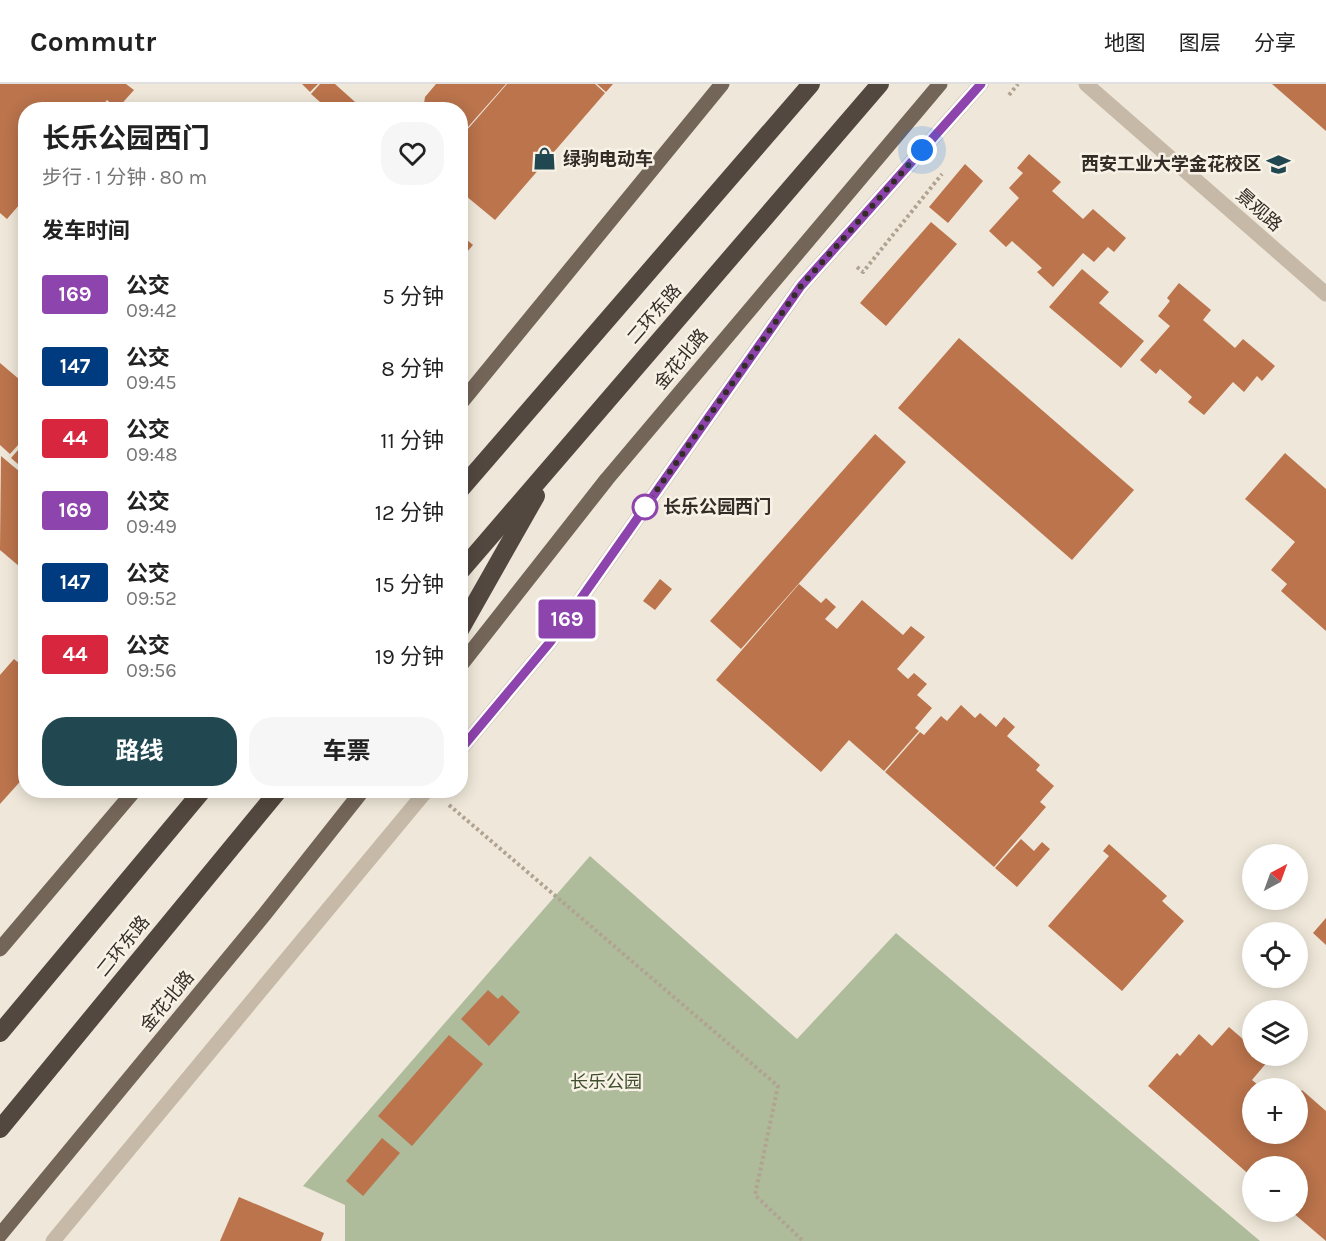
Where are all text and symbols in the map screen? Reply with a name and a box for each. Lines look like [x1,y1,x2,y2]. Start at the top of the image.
text: Commutr [30,25,156,58]
text: 地图 [1104,31,1146,55]
text: 图层 [1179,31,1221,55]
text: 分享 [1254,31,1296,55]
text: 长乐公园西门 [42,122,210,155]
button: heart [381,122,444,185]
your location [907,135,937,165]
shop icon: 绿驹电动车 [532,146,558,172]
place label: 绿驹电动车 [563,148,653,170]
school or university icon: 西安工业大学金花校区 [1266,151,1292,177]
place label: 西安工业大学金花校区 [1081,153,1261,175]
text: 步行 · 1 分钟 · 80 m [42,166,207,189]
street label: 景观路 [1231,184,1287,236]
text: 发车时间 [42,218,130,244]
text: 公交 [126,273,170,299]
street label: 二环东路 [622,280,686,348]
text: 169 [58,282,92,306]
text: 5 分钟 [382,284,444,310]
text: 09:42 [126,299,177,322]
street label: 金花北路 [649,324,713,394]
text: 公交 [126,345,170,371]
text: 147 [60,354,90,378]
text: 8 分钟 [381,356,444,382]
text: 09:45 [126,371,177,394]
text: 公交 [126,417,170,443]
text: 44 [63,426,88,450]
text: 11 分钟 [380,428,444,454]
text: 09:48 [126,443,178,466]
text: 公交 [126,489,170,515]
marker: 长乐公园西门 [632,494,658,520]
place label: 长乐公园西门 [663,496,771,518]
text: 169 [58,498,92,522]
text: 12 分钟 [375,500,444,526]
text: 09:49 [126,515,177,538]
text: 公交 [126,561,170,587]
text: 147 [60,570,90,594]
text: 15 分钟 [375,572,444,598]
text: 09:52 [126,587,177,610]
line badge: 169 [532,600,602,638]
text: 169 [550,607,584,631]
text: 公交 [126,633,170,659]
text: 44 [63,642,88,666]
text: 19 分钟 [375,644,444,670]
text: 09:56 [126,659,177,682]
button: 路线 [42,717,237,786]
button: 车票 [249,717,444,786]
north arrow [1242,844,1308,910]
map controls [1242,844,1308,1222]
street label: 二环东路 [92,911,154,981]
button: locate [1242,922,1308,988]
street label: 金花北路 [135,966,199,1036]
button: layers [1242,1000,1308,1066]
park label: 长乐公园 [570,1071,642,1093]
button: + [1242,1078,1308,1144]
button: − [1242,1156,1308,1222]

